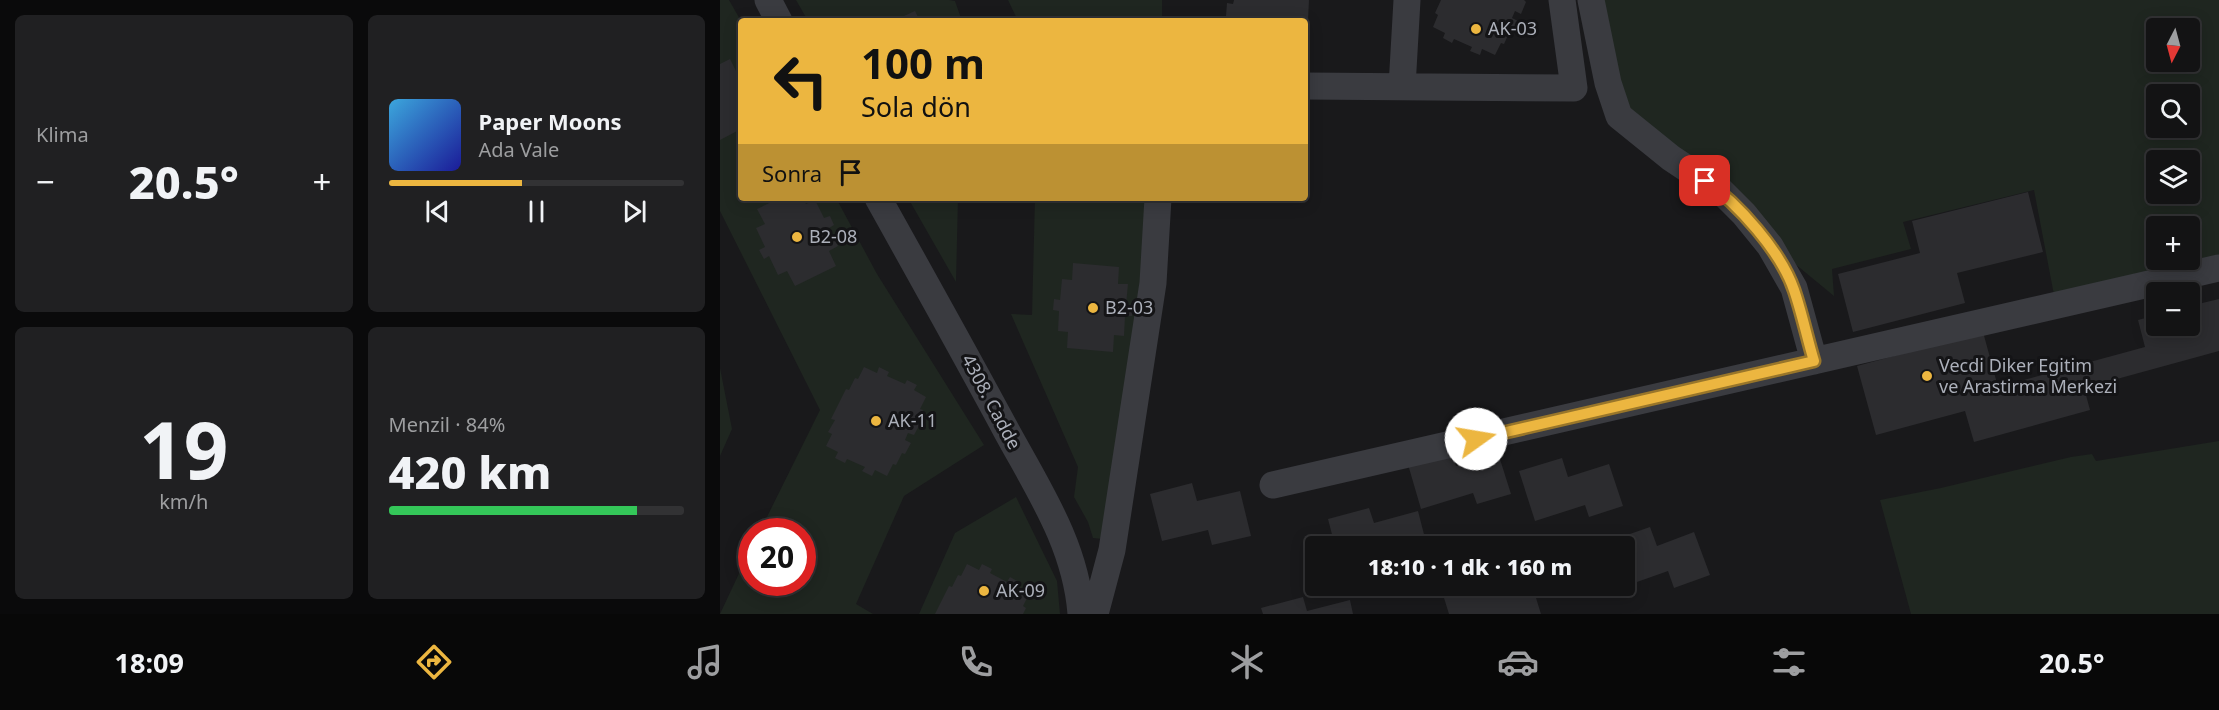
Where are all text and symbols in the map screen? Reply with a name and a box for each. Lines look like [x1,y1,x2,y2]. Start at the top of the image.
place label: AK-03 [1488,16,1537,40]
north arrow [2146,18,2200,72]
map controls [2146,18,2200,336]
marker: AK-03 [1469,22,1483,36]
text: 100 m [861,34,985,91]
icon: left [762,42,840,120]
button: search [2146,84,2200,138]
text: Sola dön [861,88,971,125]
text: Paper Moons [479,106,622,136]
text: Klima [36,121,89,148]
text: Ada Vale [479,136,559,163]
button: layers [2146,150,2200,204]
text: 20.5° [129,151,239,212]
pin [1679,155,1730,206]
icon: arrive [834,156,867,189]
text: Sonra [762,158,822,188]
text: − [36,159,55,204]
text: + [313,159,331,204]
icon: arrive [1688,164,1721,197]
icon: previous [421,195,454,228]
icon: pause [520,195,553,228]
icon: next [618,195,651,228]
button: + [2146,216,2200,270]
place label: B2-08 [809,224,857,248]
marker: B2-08 [790,230,804,244]
button: − [2146,282,2200,336]
place label: B2-03 [1105,295,1153,319]
marker: B2-03 [1086,301,1100,315]
street label: 4308. Cadde [957,350,1027,453]
place label: Vecdi Diker Egitim ve Arastirma Merkezi [1939,353,2117,398]
marker: Vecdi Diker Egitim ve Arastirma Merkezi [1920,369,1934,383]
text: 19 [139,396,228,502]
position arrow [1444,407,1508,471]
place label: AK-11 [888,408,937,432]
text: Menzil · 84% [389,411,505,438]
marker: AK-11 [869,414,883,428]
text: 420 km [389,441,551,502]
text: km/h [159,488,208,515]
speed limit sign: 20 [738,518,816,596]
text: 18:10 · 1 dk · 160 m [1368,551,1572,581]
place label: AK-09 [996,578,1045,602]
marker: AK-09 [977,584,991,598]
icon: directions [413,641,455,683]
icon: music [684,641,726,683]
icon: phone [955,641,997,683]
icon: climate [1226,641,1268,683]
icon: car [1497,641,1539,683]
icon: filters [1768,641,1810,683]
text: 18:09 [115,644,184,681]
text: 20.5° [2039,644,2104,681]

